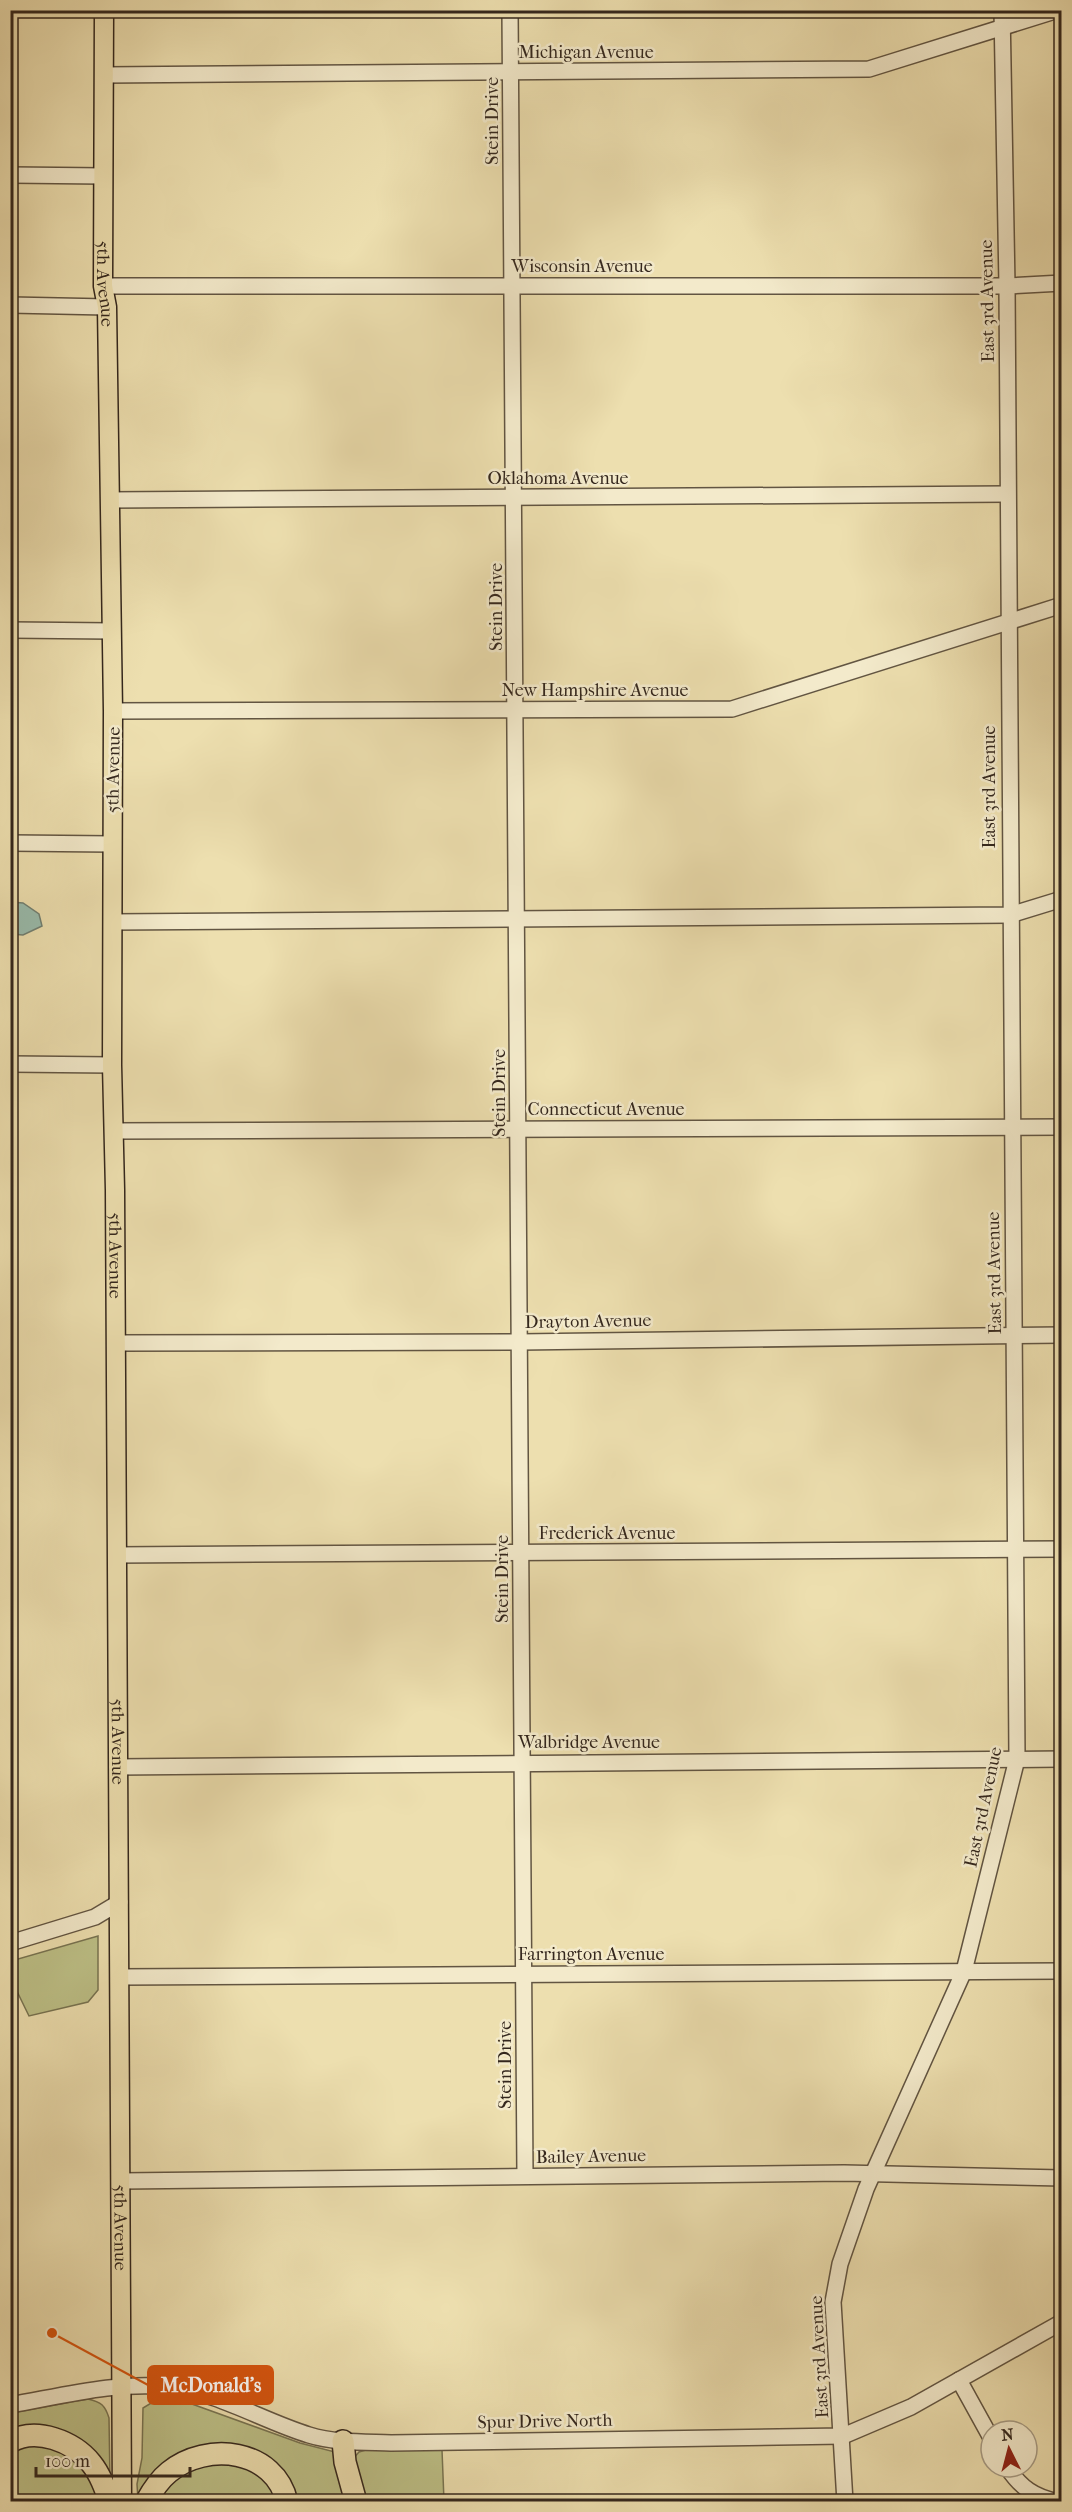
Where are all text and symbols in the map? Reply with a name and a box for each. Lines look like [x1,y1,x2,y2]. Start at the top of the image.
street label: Michigan Avenue [518,42,654,63]
street label: Stein Drive [482,77,503,165]
street label: East 3rd Avenue [976,239,999,363]
street label: 5th Avenue [92,241,117,327]
street label: Wisconsin Avenue [510,256,653,277]
street label: Oklahoma Avenue [487,468,629,489]
street label: Stein Drive [486,563,507,651]
street label: New Hampshire Avenue [501,680,689,701]
street label: East 3rd Avenue [979,726,1000,848]
street label: 5th Avenue [102,727,125,813]
street label: Stein Drive [489,1049,510,1137]
street label: Connecticut Avenue [528,1099,685,1120]
street label: East 3rd Avenue [983,1211,1006,1335]
street label: 5th Avenue [104,1212,126,1299]
street label: Drayton Avenue [524,1310,652,1333]
street label: Frederick Avenue [539,1523,675,1544]
street label: Stein Drive [492,1535,513,1623]
street label: 5th Avenue [107,1698,128,1785]
street label: Walbridge Avenue [517,1732,660,1753]
street label: East 3rd Avenue [960,1745,1007,1869]
street label: Farrington Avenue [518,1944,664,1965]
street label: Stein Drive [495,2021,516,2109]
street label: Bailey Avenue [536,2145,646,2168]
street label: 5th Avenue [109,2184,131,2271]
street label: East 3rd Avenue [806,2295,833,2419]
callout: McDonald's [148,2366,273,2404]
text: McDonald's [160,2374,262,2397]
street label: Spur Drive North [477,2410,613,2433]
north arrow [979,2419,1039,2479]
text: N [1000,2424,1015,2445]
scale bar [36,2440,190,2478]
text: 100 m [45,2451,90,2472]

